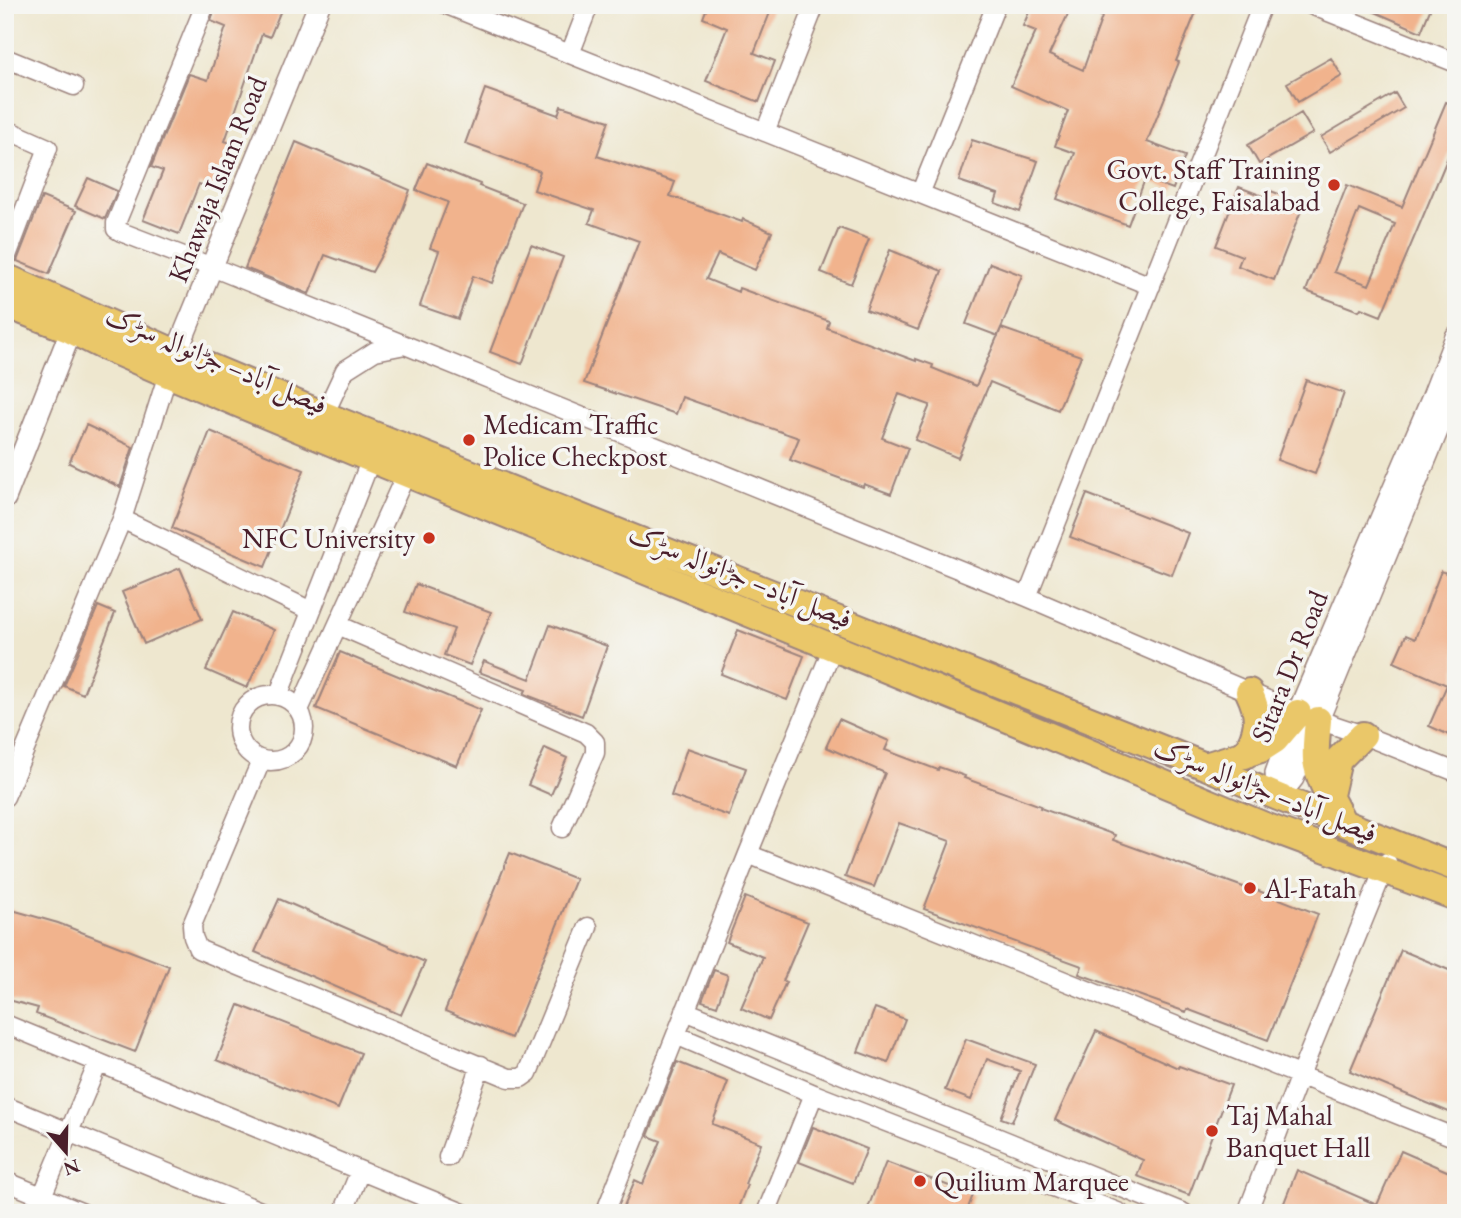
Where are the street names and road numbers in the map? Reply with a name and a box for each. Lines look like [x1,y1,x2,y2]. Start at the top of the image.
street label: Khawaja Islam Road [159,70,275,287]
street label: فیصل آباد– جڑانوالہ سڑک [100,296,333,424]
street label: فیصل آباد– جڑانوالہ سڑک [623,514,858,638]
street label: Sitara Dr Road [1242,584,1336,747]
street label: فیصل آباد– جڑانوالہ سڑک [1148,728,1383,852]

